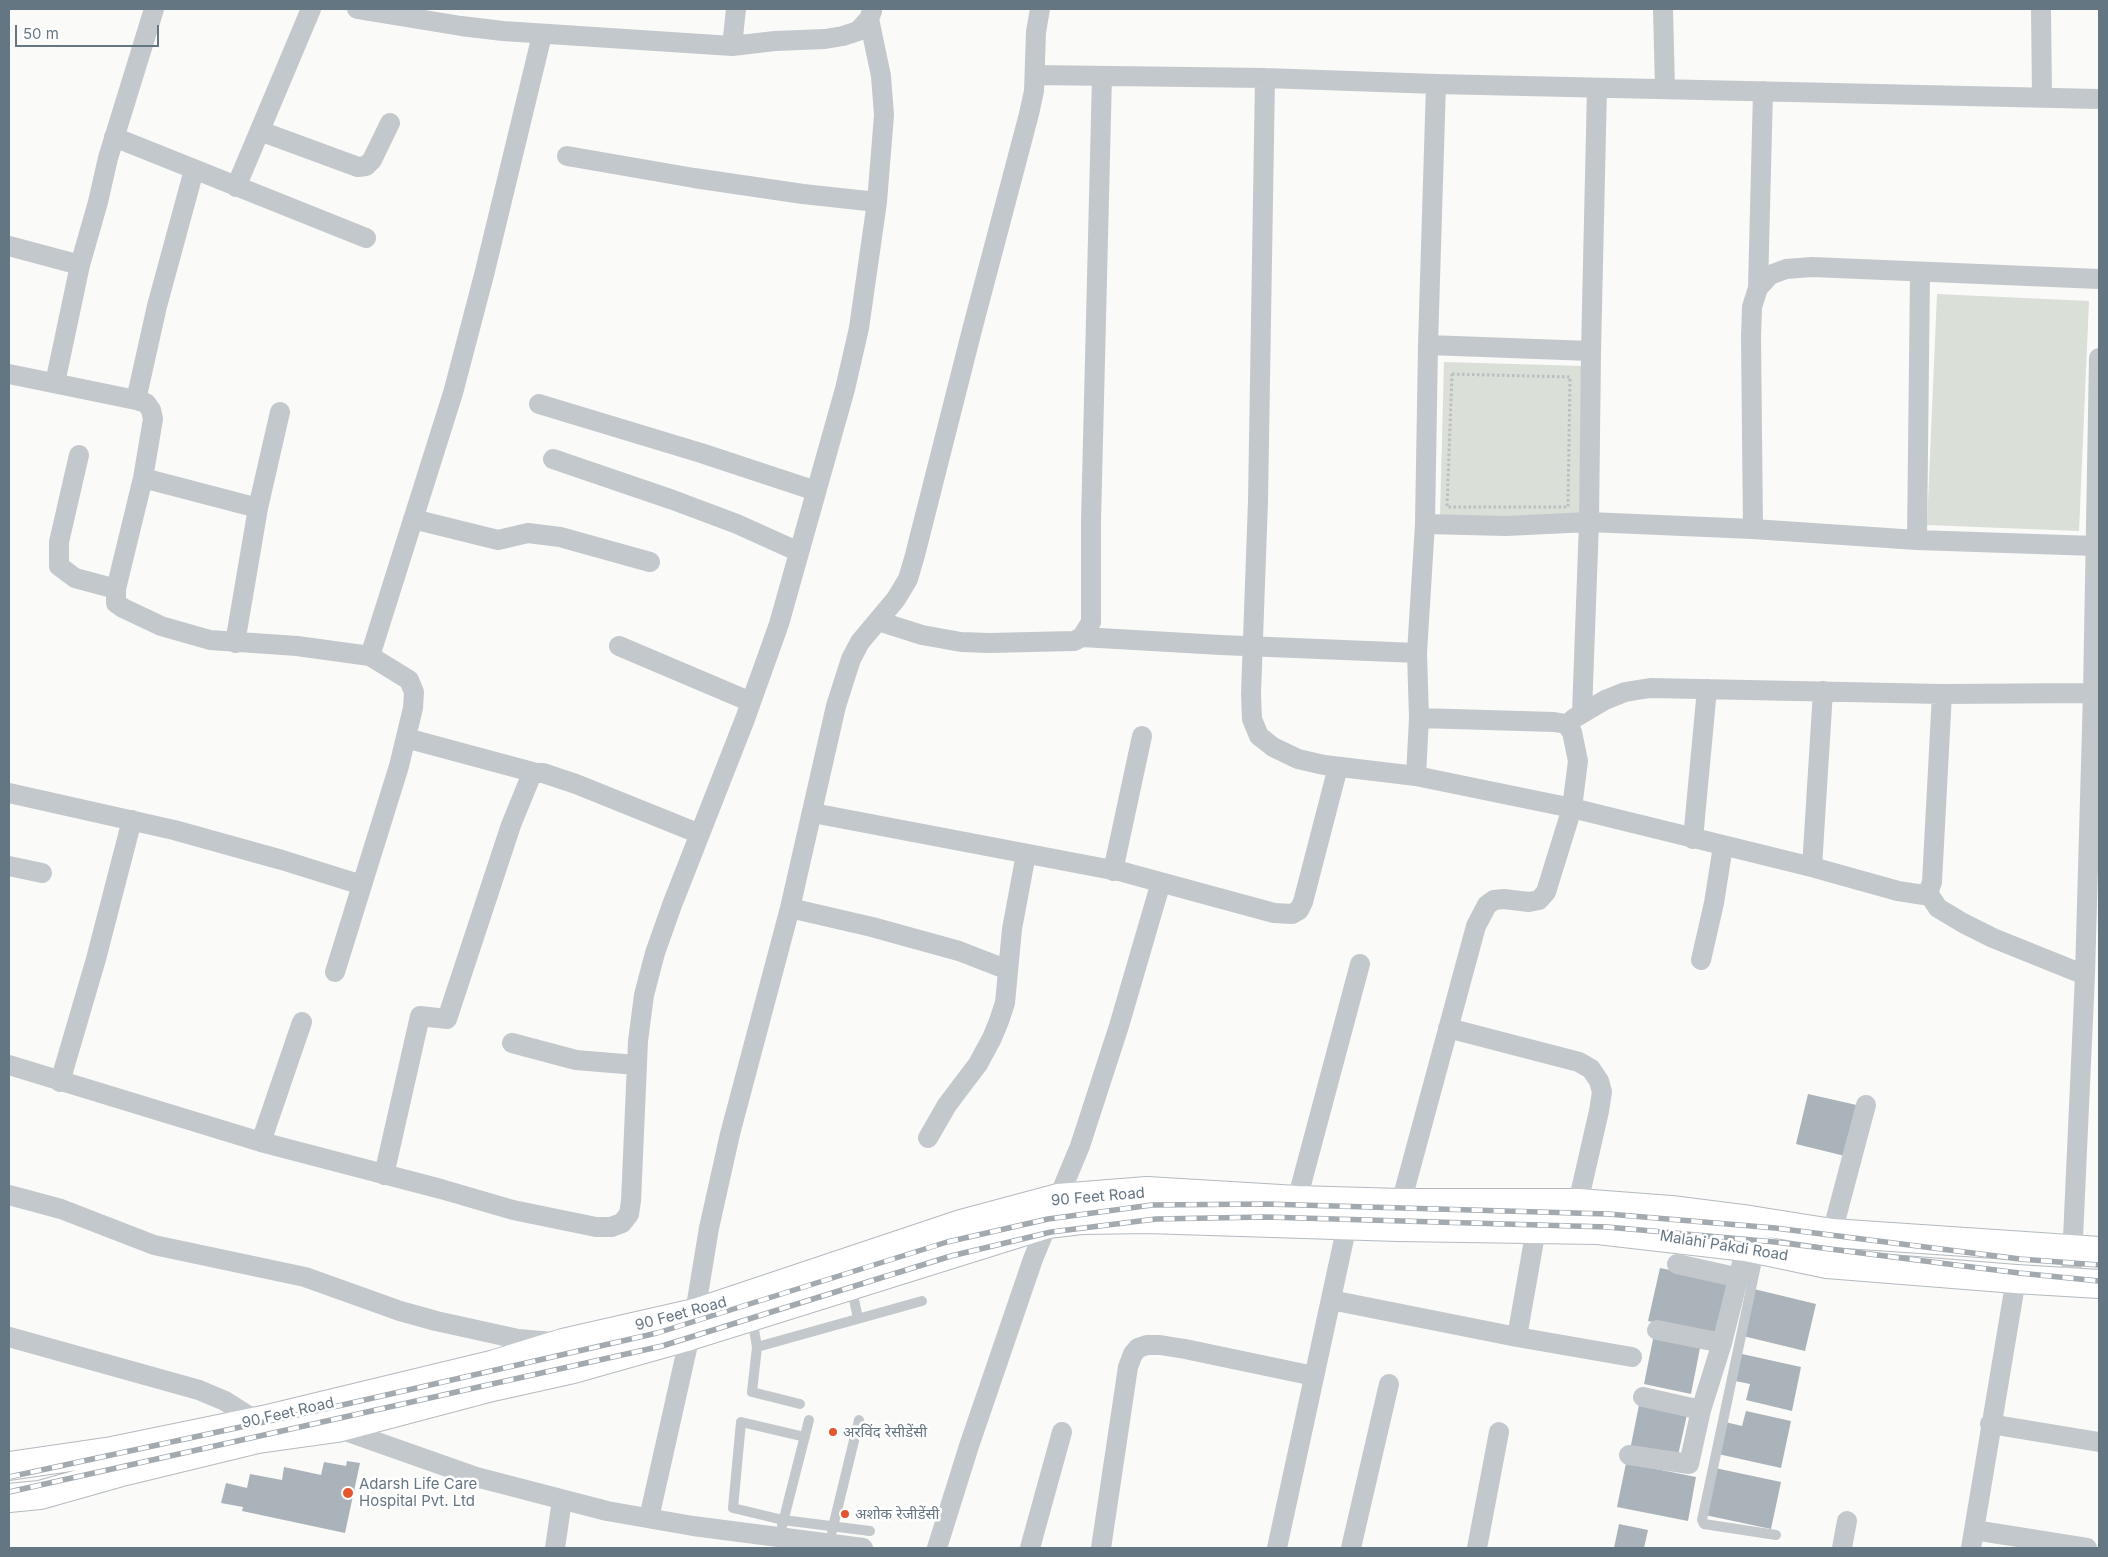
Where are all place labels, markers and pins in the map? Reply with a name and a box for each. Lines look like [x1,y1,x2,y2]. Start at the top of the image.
place label: अरविंद रेसीडेंसी [843,1423,927,1441]
marker: अरविंद रेसीडेंसी [827,1426,839,1438]
place label: Adarsh Life Care Hospital Pvt. Ltd [359,1475,477,1510]
marker: Adarsh Life Care Hospital Pvt. Ltd [341,1486,355,1500]
place label: अशोक रेजीडेंसी [855,1505,939,1523]
marker: अशोक रेजीडेंसी [839,1508,851,1520]

